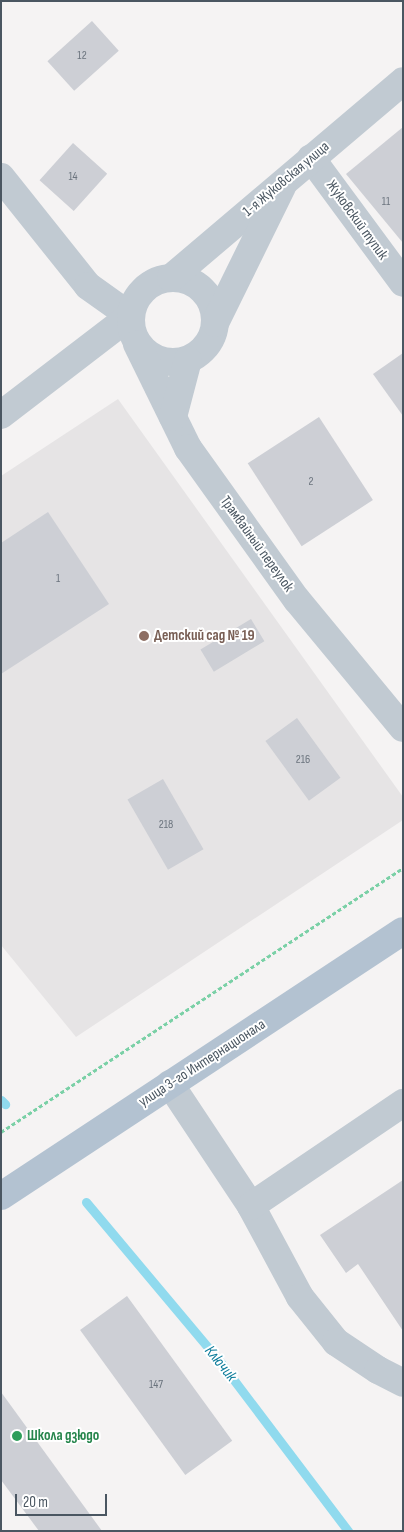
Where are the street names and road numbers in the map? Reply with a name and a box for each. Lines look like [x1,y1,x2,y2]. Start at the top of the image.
street label: 1-я Жуковская улица [239,138,333,220]
street label: Жуковский тупик [322,177,392,263]
street label: Трамвайный переулок [216,493,298,595]
street label: улица 3-го Интернационала [135,1015,269,1111]

